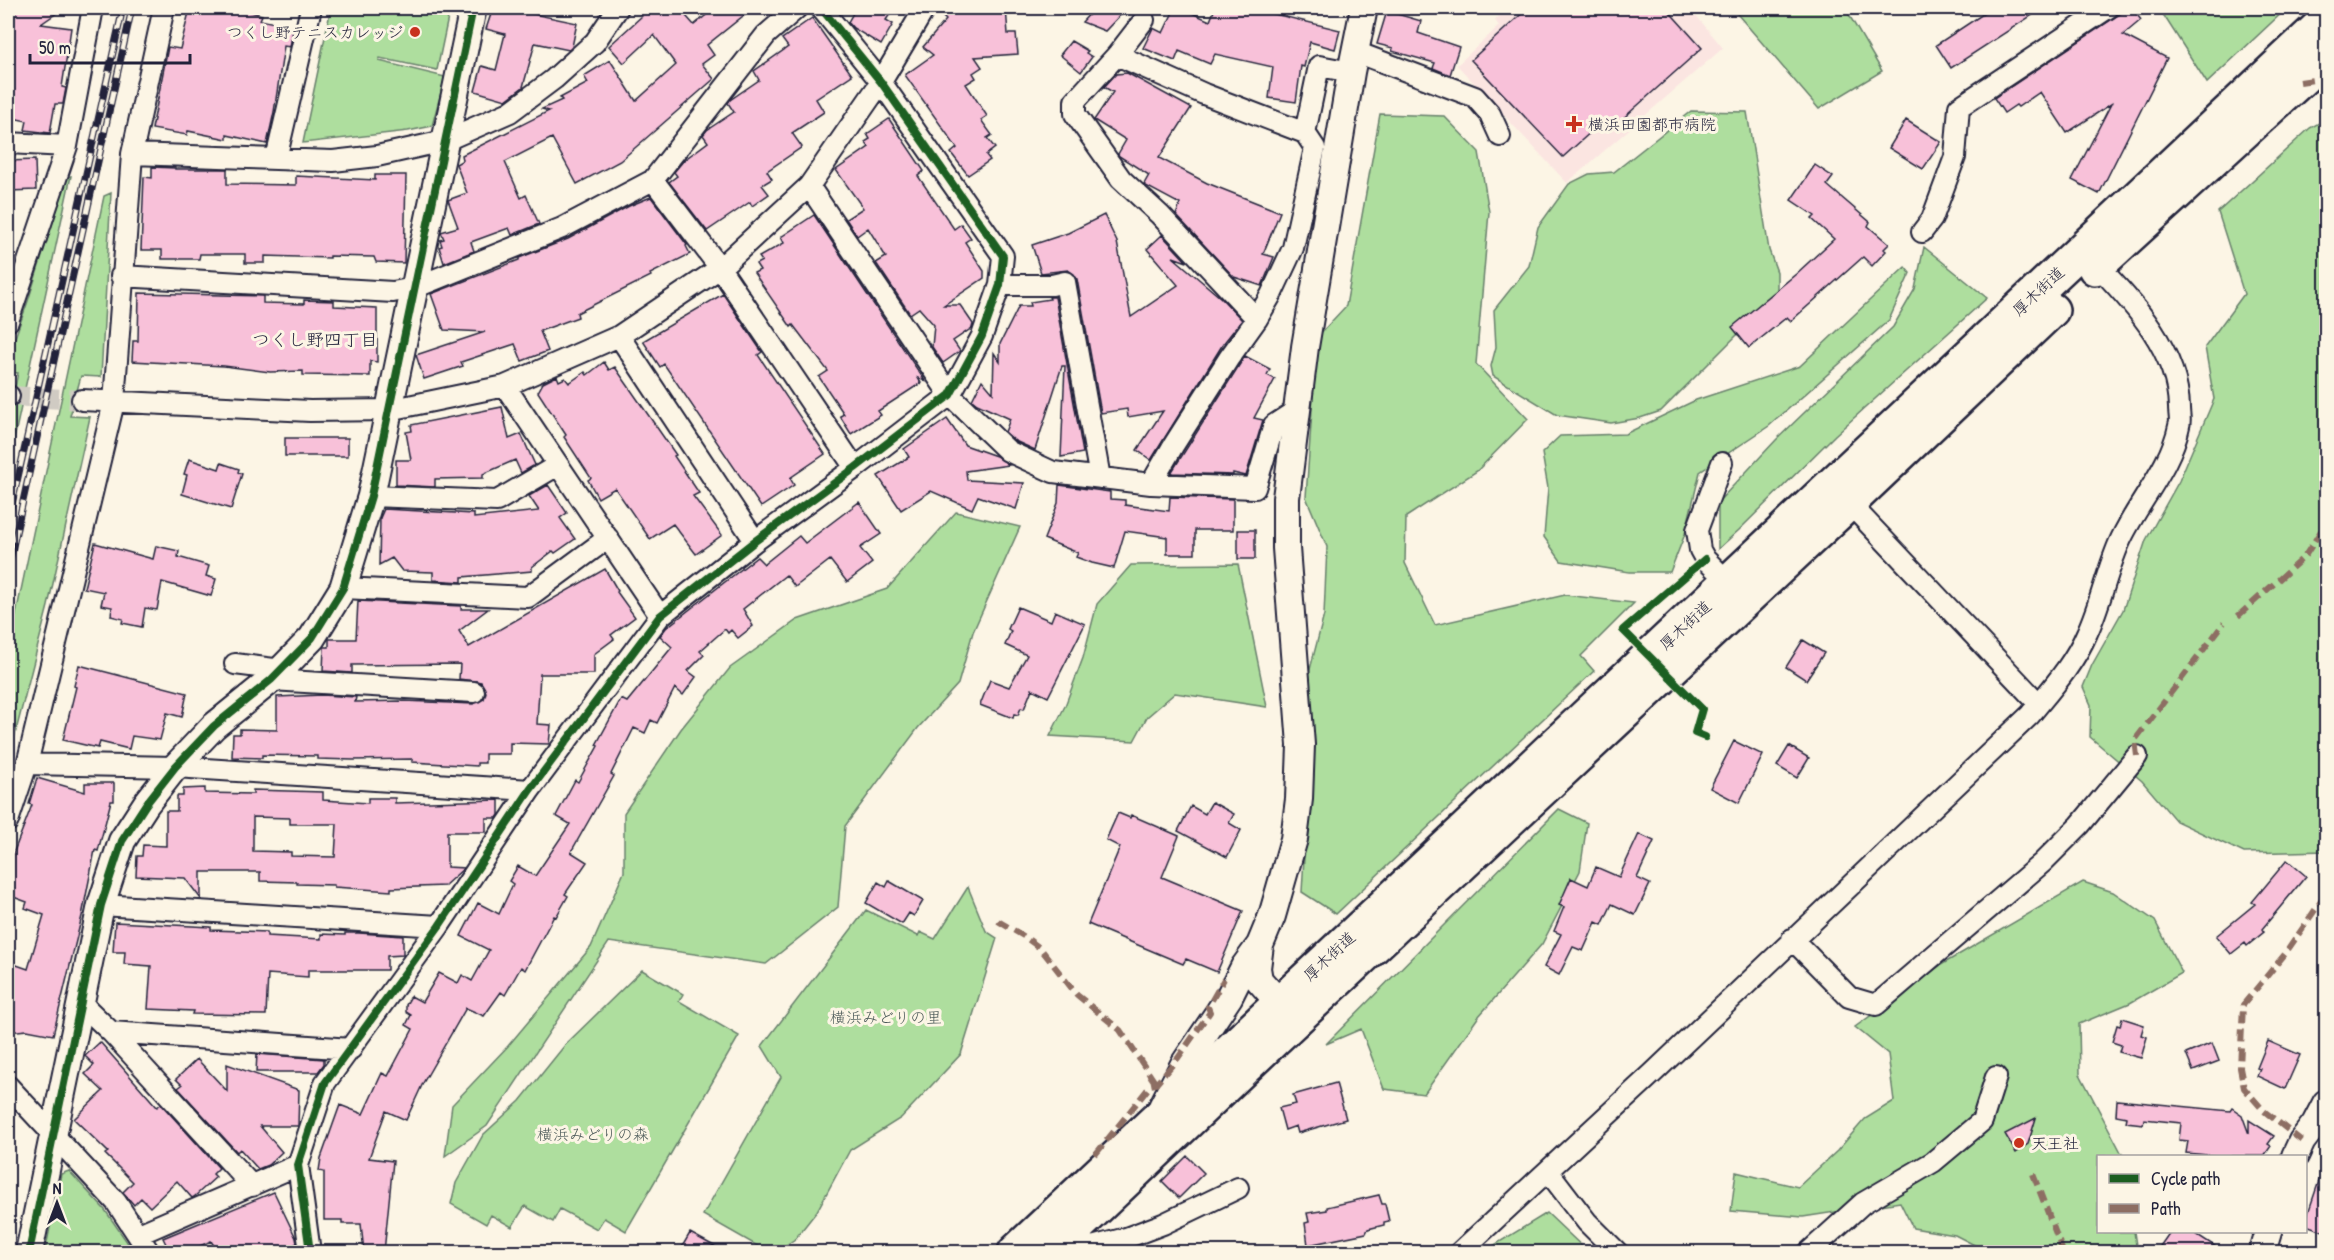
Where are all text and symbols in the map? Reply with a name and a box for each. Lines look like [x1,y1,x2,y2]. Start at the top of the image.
place label: つくし野テニスカレッジ [227,21,403,43]
marker: つくし野テニスカレッジ [408,25,422,39]
scale bar [30,27,190,65]
text: 50 m [39,35,71,60]
place label: 横浜田園都市病院 [1588,113,1716,135]
marker: 横浜田園都市病院 [1565,115,1583,133]
street label: 厚木街道 [2007,261,2069,321]
district label: つくし野四丁目 [252,327,378,352]
street label: 厚木街道 [1654,595,1716,655]
street label: 厚木街道 [1298,926,1360,986]
park label: 横浜みどりの里 [830,1006,942,1028]
park label: 横浜みどりの森 [537,1123,649,1145]
place label: 天王社 [2031,1132,2079,1154]
marker: 天王社 [2012,1136,2026,1150]
legend [2097,1155,2307,1233]
text: Cycle path [2151,1166,2221,1191]
north arrow [27,1173,87,1233]
text: N [53,1177,62,1199]
text: Path [2151,1196,2181,1221]

